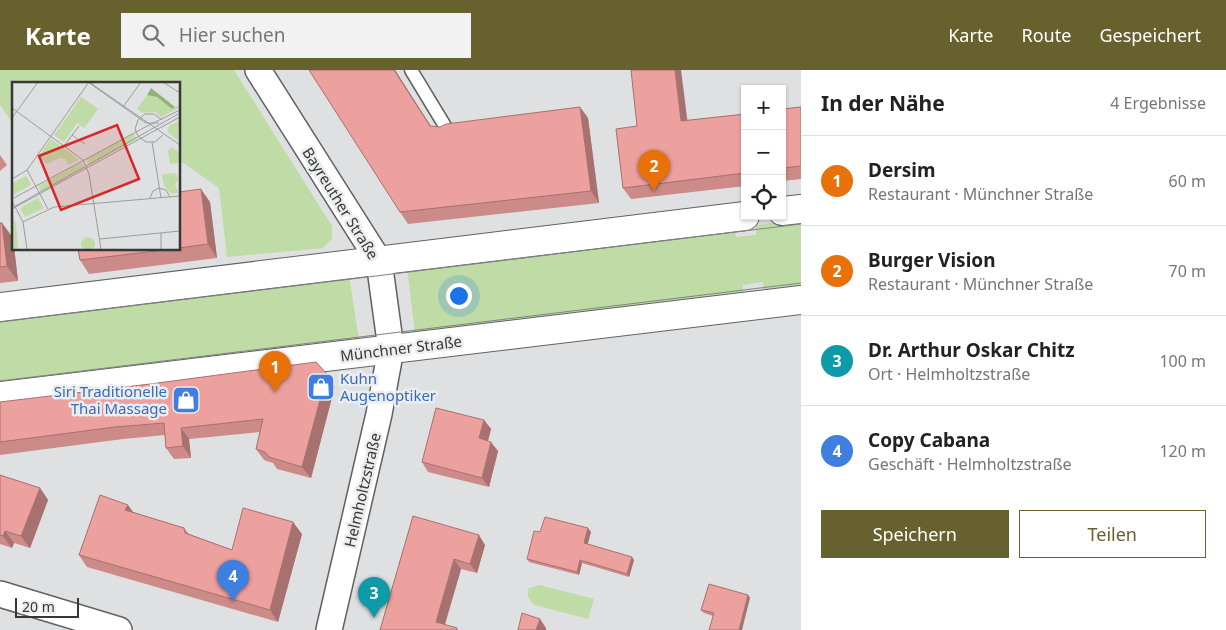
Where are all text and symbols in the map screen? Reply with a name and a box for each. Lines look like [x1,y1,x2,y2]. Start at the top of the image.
search box [121,13,471,58]
text: Karte [25,19,91,52]
icon: search [139,21,167,49]
text: Hier suchen [179,22,285,48]
text: Karte [948,23,994,47]
text: Route [1022,23,1071,47]
text: Gespeichert [1099,23,1201,47]
inset map [12,82,180,250]
map controls [741,85,786,220]
button: + [741,85,786,130]
text: In der Nähe [821,89,945,117]
text: 4 Ergebnisse [1110,92,1206,114]
button: − [741,130,786,175]
street label: Bayreuther Straße [298,143,384,263]
pin: 2 [638,150,670,191]
text: Dersim [868,157,936,183]
text: 1 [832,170,842,192]
text: 60 m [1169,170,1206,192]
button: locate [741,175,786,220]
text: Restaurant · Münchner Straße [868,183,1093,205]
text: Burger Vision [868,247,996,273]
text: 2 [832,260,842,282]
text: 70 m [1169,260,1206,282]
text: Restaurant · Münchner Straße [868,273,1093,295]
your location [446,283,472,309]
street label: Münchner Straße [339,331,463,365]
text: Dr. Arthur Oskar Chitz [868,337,1075,363]
text: 3 [832,350,842,372]
text: 100 m [1159,350,1206,372]
pin: 1 [259,351,291,392]
text: Ort · Helmholtzstraße [868,363,1030,385]
place label: Kuhn Augenoptiker [340,368,436,405]
shop icon: Kuhn Augenoptiker [306,372,336,402]
place label: Siri Traditionelle Thai Massage [54,381,167,418]
shop icon: Siri Traditionelle Thai Massage [171,385,201,415]
text: Copy Cabana [868,427,990,453]
street label: Helmholtzstraße [339,431,385,549]
text: 4 [832,440,842,462]
text: 120 m [1159,440,1206,462]
text: Geschäft · Helmholtzstraße [868,453,1072,475]
button: Speichern [821,510,1009,558]
button: Teilen [1019,510,1206,558]
pin: 4 [217,560,249,601]
pin: 3 [358,577,390,618]
scale bar [15,595,79,618]
text: 20 m [22,597,55,616]

